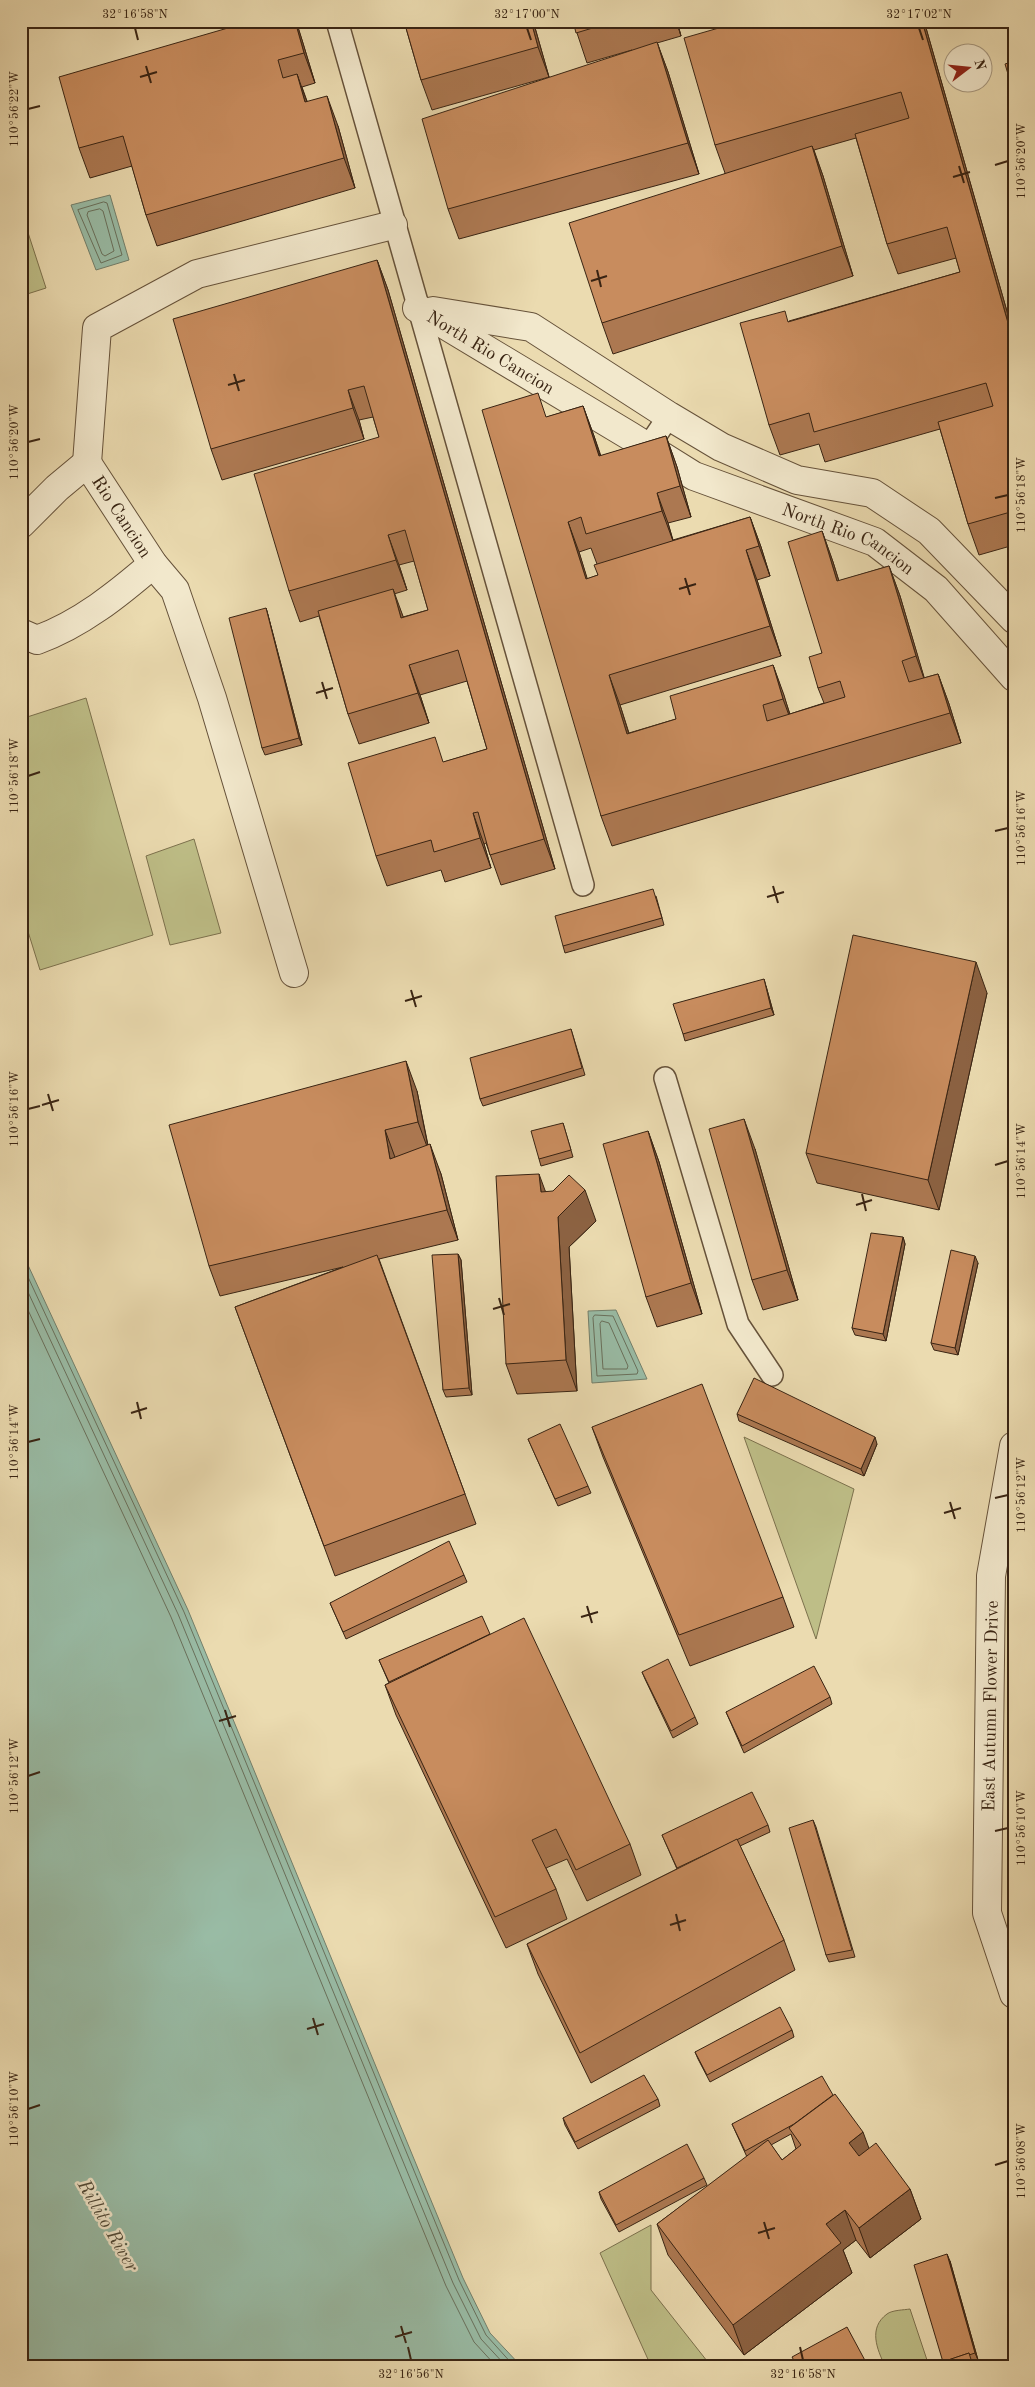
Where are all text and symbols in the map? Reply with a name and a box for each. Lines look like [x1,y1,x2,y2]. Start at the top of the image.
text: 32°16'58"N [102,8,168,21]
text: 32°17'00"N [494,9,560,21]
text: 32°17'02"N [886,9,952,21]
north arrow [942,42,992,92]
text: N [971,58,988,72]
text: 110°56'22"W [8,71,21,147]
text: 110°56'20"W [1015,123,1028,199]
street label: North Rio Cancion [423,308,557,398]
text: 110°56'20"W [8,404,21,480]
text: 110°56'18"W [1015,457,1028,533]
street label: Rio Cancion [88,473,155,562]
street label: North Rio Cancion [779,501,917,579]
text: 110°56'18"W [8,738,21,814]
text: 110°56'16"W [1015,790,1028,866]
text: 110°56'16"W [8,1071,21,1147]
text: 110°56'14"W [1015,1123,1028,1199]
text: 110°56'14"W [8,1404,21,1480]
text: 110°56'12"W [1015,1457,1028,1533]
street label: East Autumn Flower Drive [980,1600,1002,1812]
text: 110°56'12"W [8,1738,21,1814]
text: 110°56'10"W [1015,1790,1028,1866]
text: 110°56'10"W [8,2071,21,2147]
text: 110°56'08"W [1015,2123,1028,2199]
water label: Rillito River [72,2176,141,2276]
text: 32°16'56"N [378,2368,444,2381]
text: 32°16'58"N [770,2368,836,2381]

